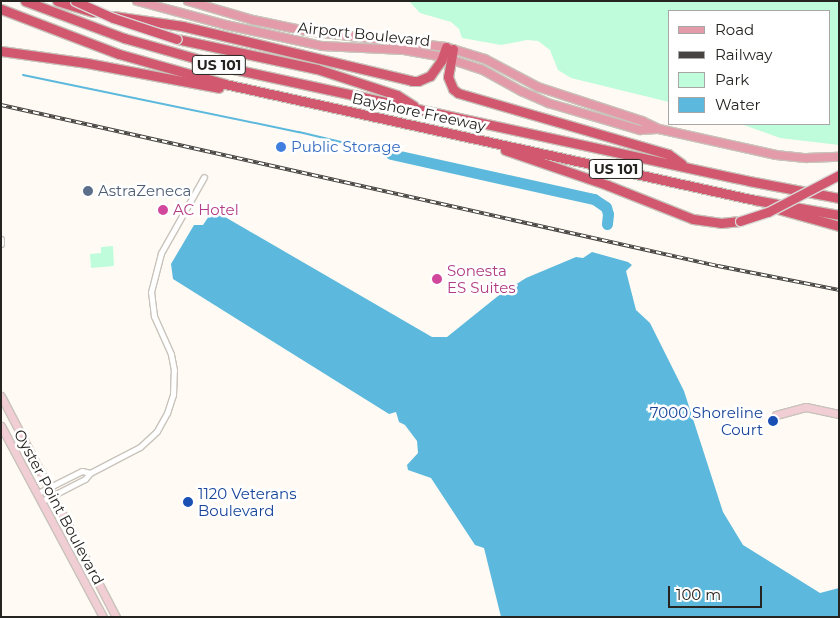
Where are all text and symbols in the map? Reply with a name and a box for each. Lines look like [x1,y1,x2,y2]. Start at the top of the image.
legend [668,10,830,125]
street label: Airport Boulevard [297,18,431,50]
text: Road [715,20,754,39]
text: Railway [715,45,772,64]
road number: US 101 [192,54,246,76]
text: Park [715,70,749,89]
street label: Bayshore Freeway [350,89,488,135]
text: Water [715,95,761,114]
place label: Public Storage [291,138,400,156]
marker: Public Storage [275,141,287,153]
road number: US 101 [588,157,644,180]
place label: AstraZeneca [98,182,191,200]
marker: AstraZeneca [82,185,94,197]
place label: AC Hotel [173,201,239,219]
marker: AC Hotel [157,204,169,216]
place label: Sonesta ES Suites [447,261,516,296]
marker: Sonesta ES Suites [431,273,443,285]
place label: 7000 Shoreline Court [650,403,763,438]
marker: 7000 Shoreline Court [767,415,779,427]
street label: Oyster Point Boulevard [10,426,108,588]
place label: 1120 Veterans Boulevard [198,484,296,519]
marker: 1120 Veterans Boulevard [182,496,194,508]
scale bar [670,576,764,608]
text: 100 m [676,585,721,604]

